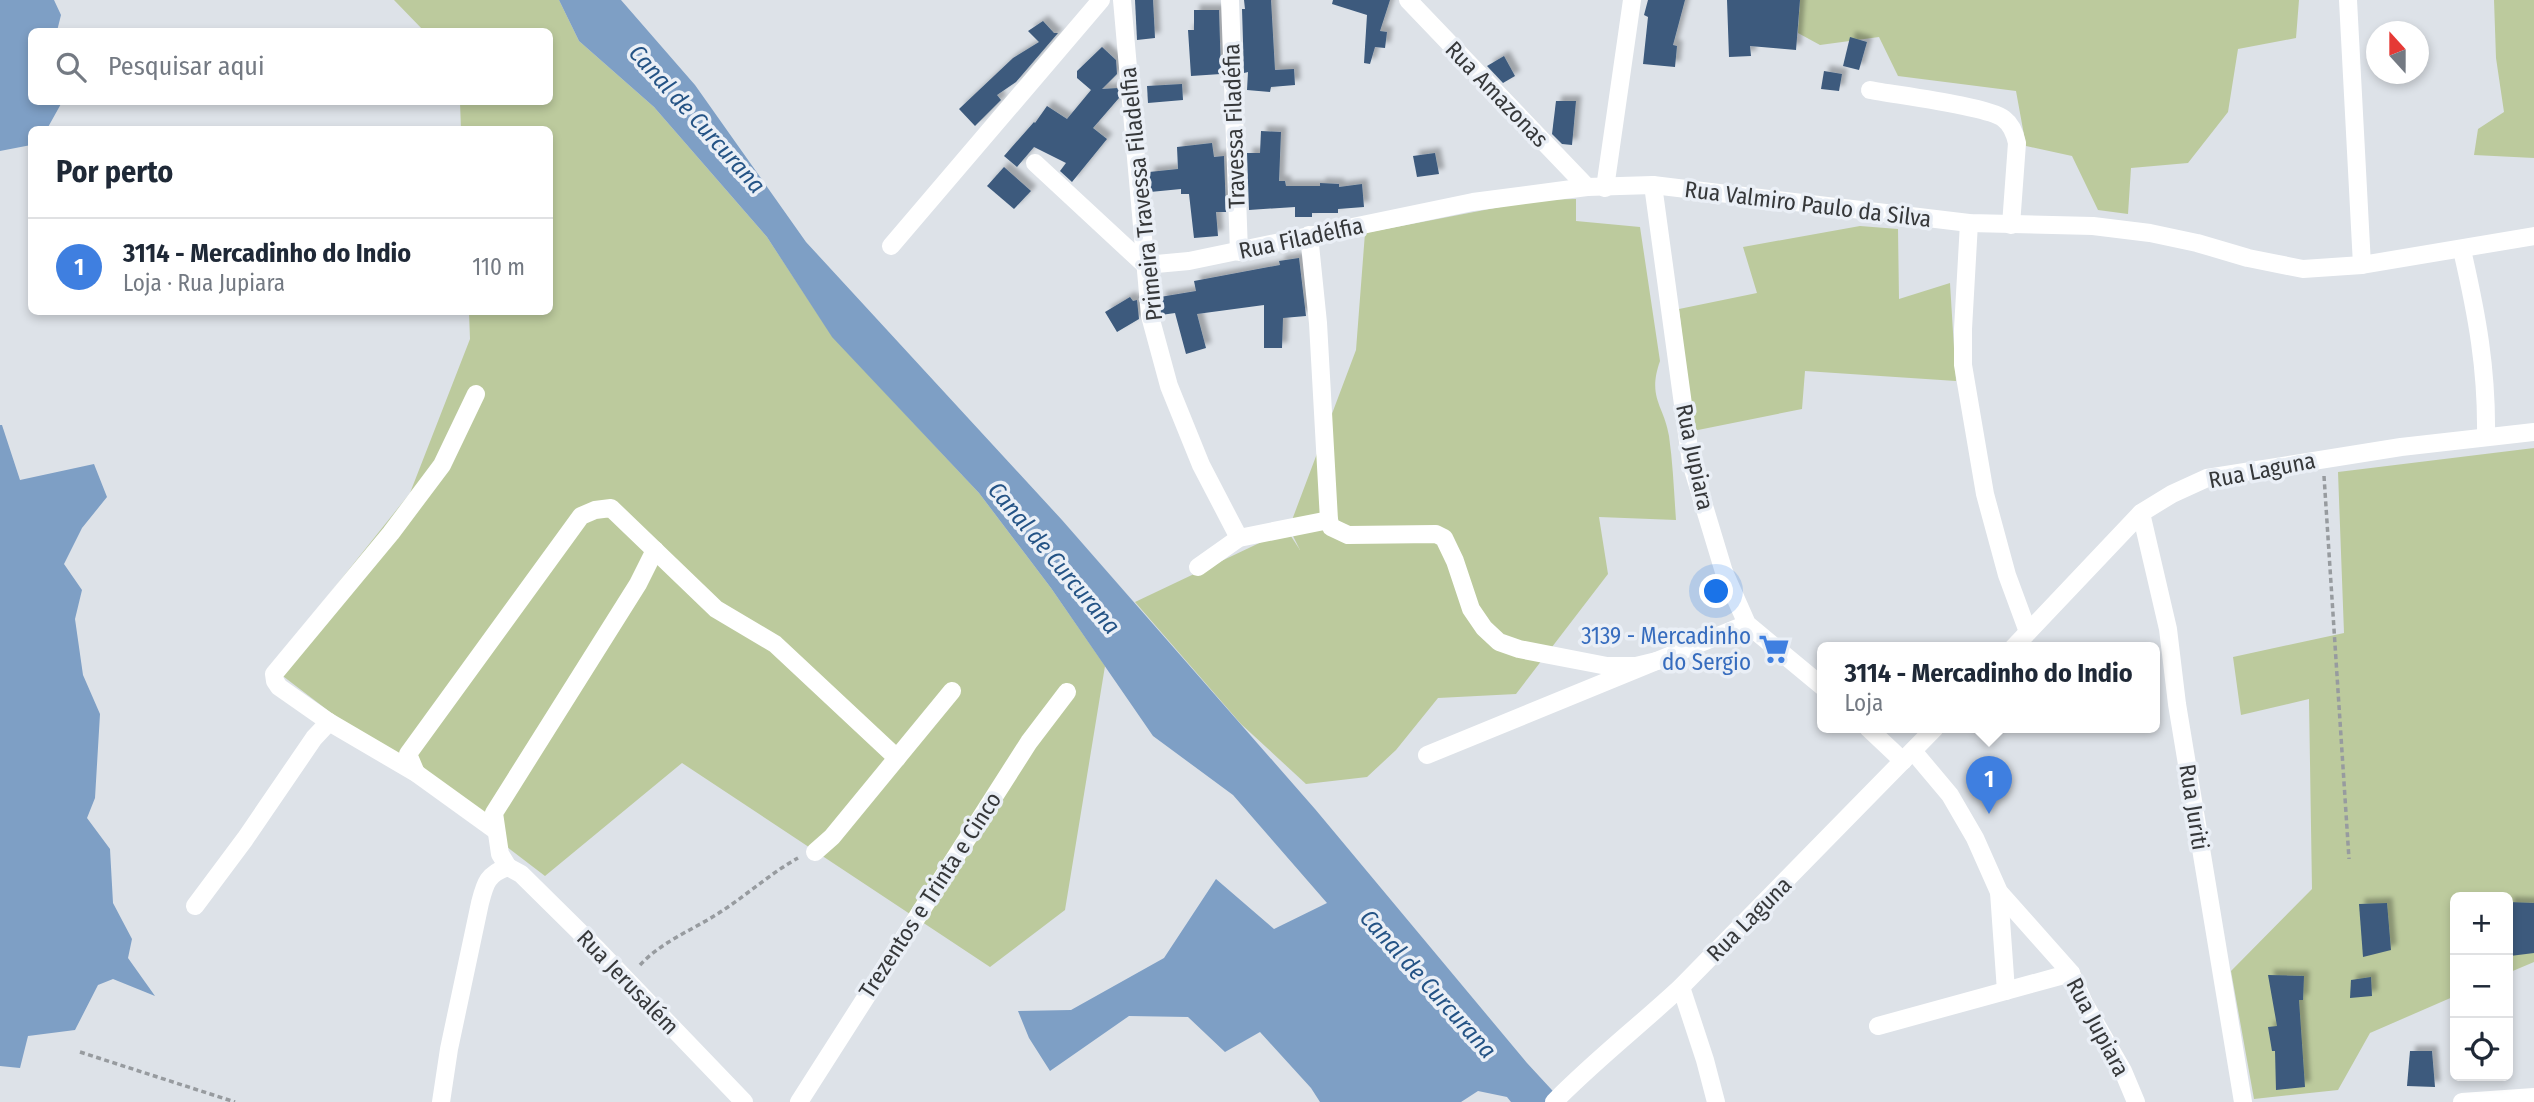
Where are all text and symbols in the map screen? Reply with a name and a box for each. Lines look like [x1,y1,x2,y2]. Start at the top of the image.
north arrow [2366,21,2429,84]
search box [28,28,553,105]
street label: Rua Amazonas [1440,35,1555,153]
water label: Canal de Curcurana [623,39,771,199]
street label: Travessa Filadéfia [1217,43,1251,209]
icon: search [52,48,90,86]
text: Pesquisar aqui [108,51,265,82]
street label: Primeira Travessa Filadelfia [1114,66,1168,322]
text: Por perto [56,154,173,190]
street label: Rua Valmiro Paulo da Silva [1683,175,1933,233]
street label: Rua Filadélfia [1236,211,1366,265]
text: 3114 - Mercadinho do Indio [123,238,411,269]
text: 1 [74,253,84,281]
text: 110 m [472,253,525,281]
text: Loja · Rua Jupiara [123,269,285,297]
street label: Rua Jupiara [1670,402,1720,512]
street label: Rua Laguna [2206,446,2318,494]
water label: Canal de Curcurana [982,476,1126,640]
your location [1699,574,1733,608]
place label: 3139 - Mercadinho do Sergio [1581,622,1751,676]
supermarket icon: 3139 - Mercadinho do Sergio [1757,632,1791,666]
popup [1817,642,2160,733]
text: 3114 - Mercadinho do Indio [1844,658,2133,689]
text: Loja [1844,689,1883,717]
pin: 1 [1966,756,2012,814]
street label: Rua Juriti [2173,762,2215,852]
street label: Trezentos e Trinta e Cinco [853,787,1007,1003]
street label: Rua Laguna [1701,871,1797,967]
map controls [2450,892,2513,1081]
button: + [2450,892,2513,955]
water label: Canal de Curcurana [1354,904,1502,1064]
street label: Rua Jerusalém [571,924,685,1040]
button: − [2450,955,2513,1018]
street label: Rua Jupiara [2060,973,2136,1081]
button: locate [2450,1018,2513,1081]

